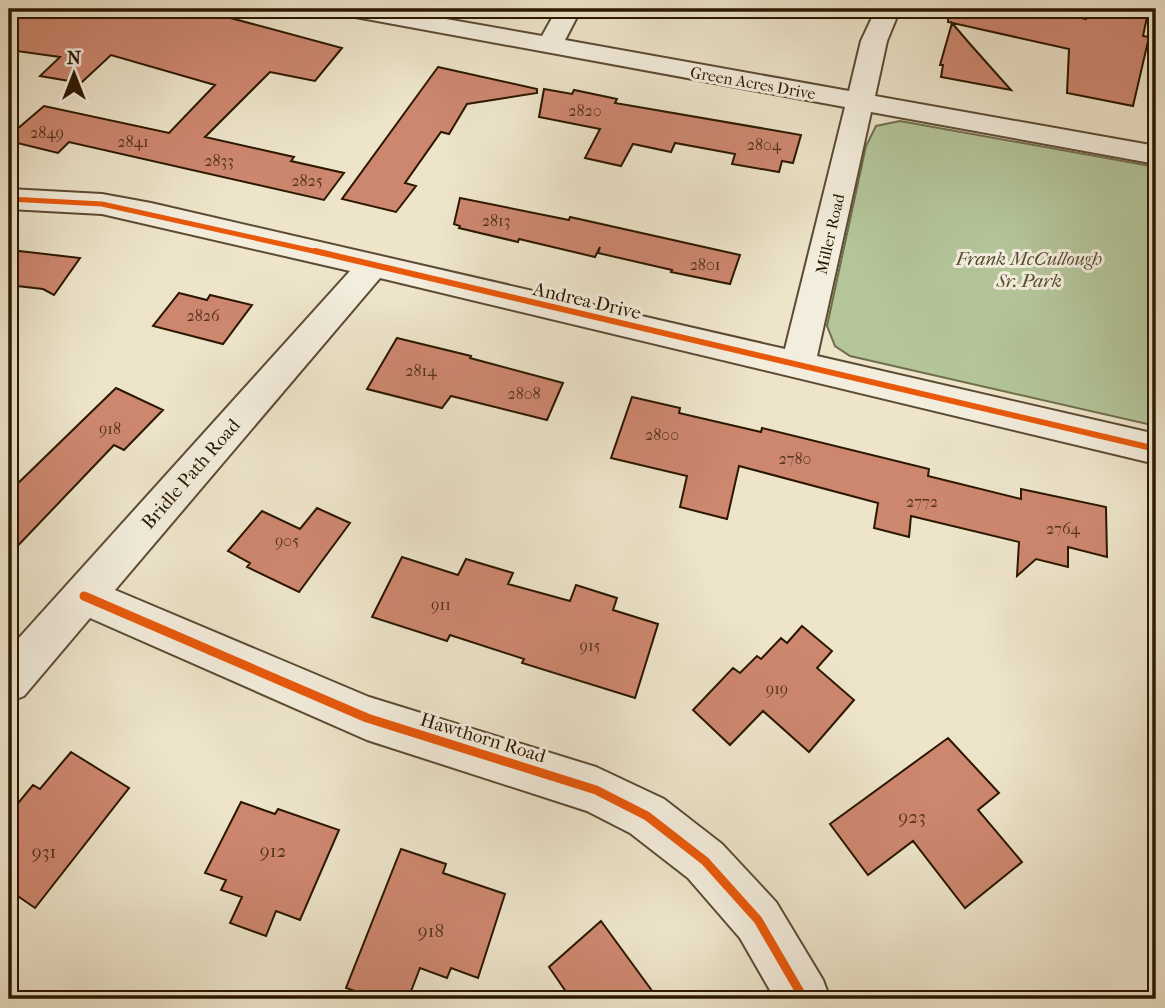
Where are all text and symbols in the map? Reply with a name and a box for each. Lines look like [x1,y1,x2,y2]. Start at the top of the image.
north arrow [38,38,108,108]
text: N [67,47,82,69]
street label: Green Acres Drive [689,63,817,103]
house number: 2820 [568,101,602,120]
house number: 2849 [30,123,64,142]
house number: 2841 [117,132,149,151]
house number: 2804 [747,135,782,154]
house number: 2833 [204,151,234,170]
house number: 2825 [291,171,323,190]
street label: Miller Road [812,192,849,276]
house number: 2813 [482,211,510,230]
park label: Frank McCullough Sr. Park [955,248,1102,292]
house number: 2801 [690,255,720,274]
street label: Andrea Drive [530,278,643,324]
house number: 2826 [186,306,220,325]
house number: 2814 [405,361,437,380]
house number: 2808 [507,384,541,403]
street label: Bridle Path Road [137,414,245,534]
house number: 918 [99,419,121,438]
house number: 2800 [645,425,679,444]
house number: 2780 [779,449,811,468]
house number: 2772 [906,492,938,511]
house number: 2764 [1046,519,1081,538]
house number: 905 [275,531,299,550]
house number: 911 [431,595,451,614]
house number: 915 [580,636,601,655]
house number: 919 [766,679,788,698]
street label: Hawthorn Road [418,708,549,768]
house number: 923 [898,806,926,828]
house number: 912 [260,840,286,862]
house number: 931 [32,841,56,863]
house number: 918 [418,920,444,942]

